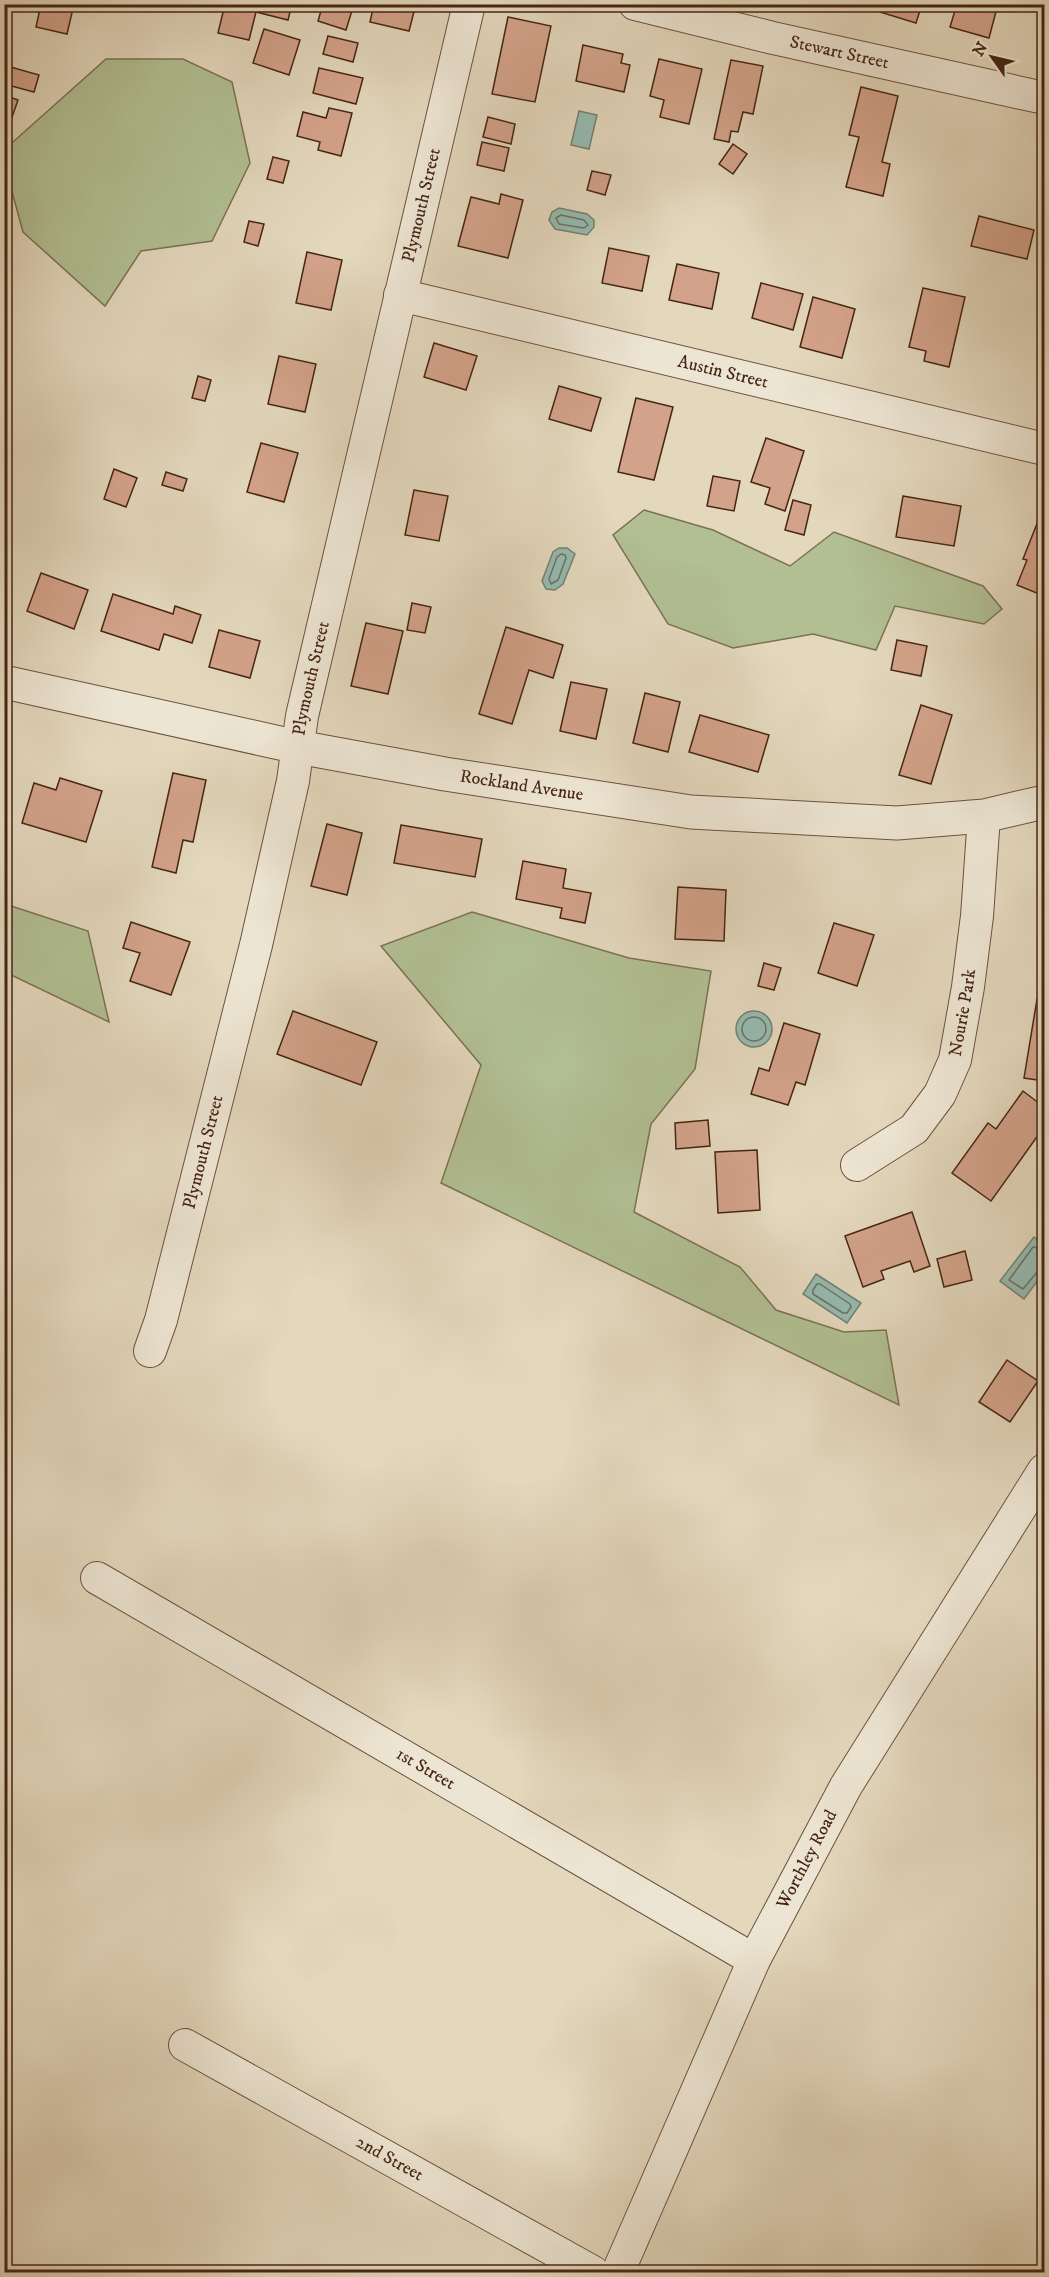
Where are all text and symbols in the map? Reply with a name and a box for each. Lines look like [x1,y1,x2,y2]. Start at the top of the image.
north arrow [962,27,1022,87]
street label: Stewart Street [788,31,891,74]
text: N [968,38,992,60]
street label: Plymouth Street [398,146,446,265]
street label: Austin Street [675,351,771,394]
street label: Plymouth Street [288,619,335,737]
street label: Rockland Avenue [458,765,585,806]
street label: Nourie Park [945,968,981,1058]
street label: Plymouth Street [179,1093,229,1211]
street label: 1st Street [392,1743,459,1795]
street label: Worthley Road [772,1806,842,1914]
street label: 2nd Street [352,2131,427,2186]

